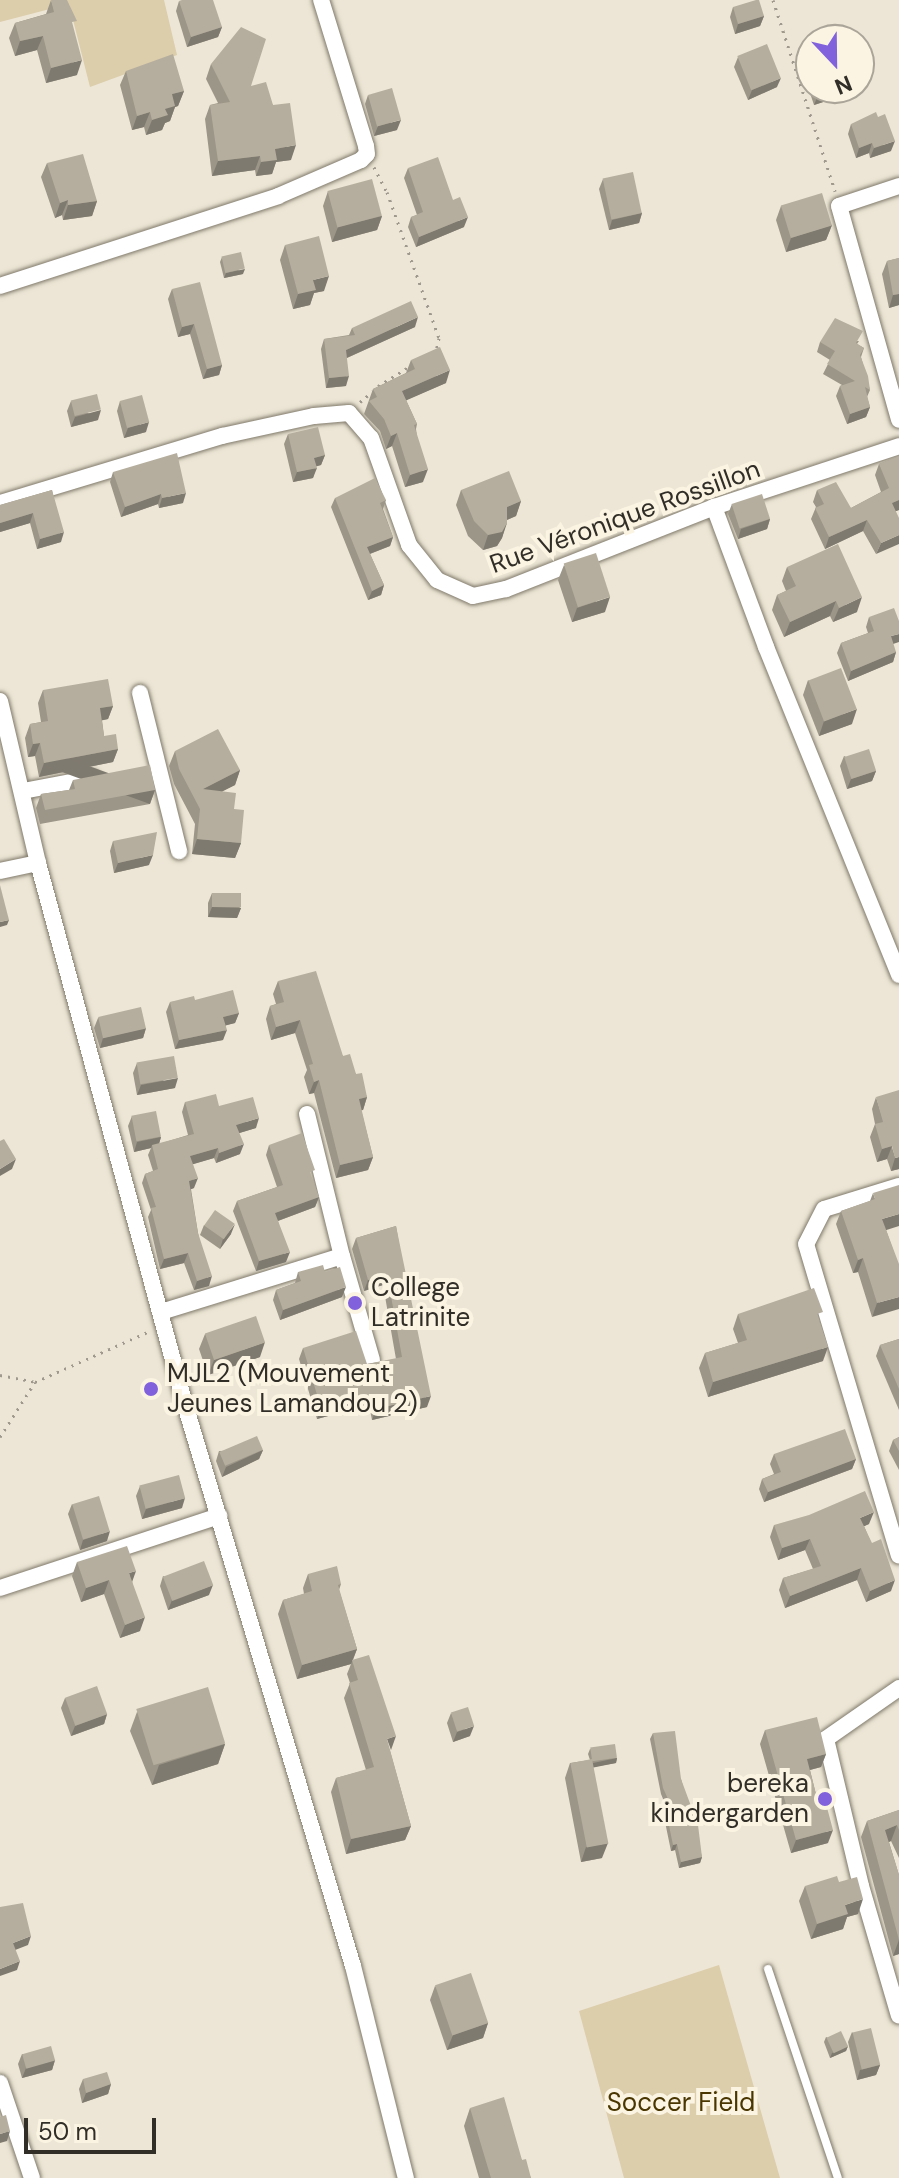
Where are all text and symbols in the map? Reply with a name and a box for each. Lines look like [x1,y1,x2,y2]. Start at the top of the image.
north arrow [795,24,875,104]
text: N [831,68,856,101]
street label: Rue Véronique Rossillon [486,454,764,580]
place label: College Latrinite [371,1272,470,1334]
marker: College Latrinite [346,1294,364,1312]
place label: MJL2 (Mouvement Jeunes Lamandou 2) [167,1358,418,1420]
marker: MJL2 (Mouvement Jeunes Lamandou 2) [142,1380,160,1398]
place label: bereka kindergarden [651,1768,809,1830]
marker: bereka kindergarden [816,1790,834,1808]
park label: Soccer Field [607,2087,755,2119]
scale bar [28,2102,160,2152]
text: 50 m [38,2116,97,2147]

